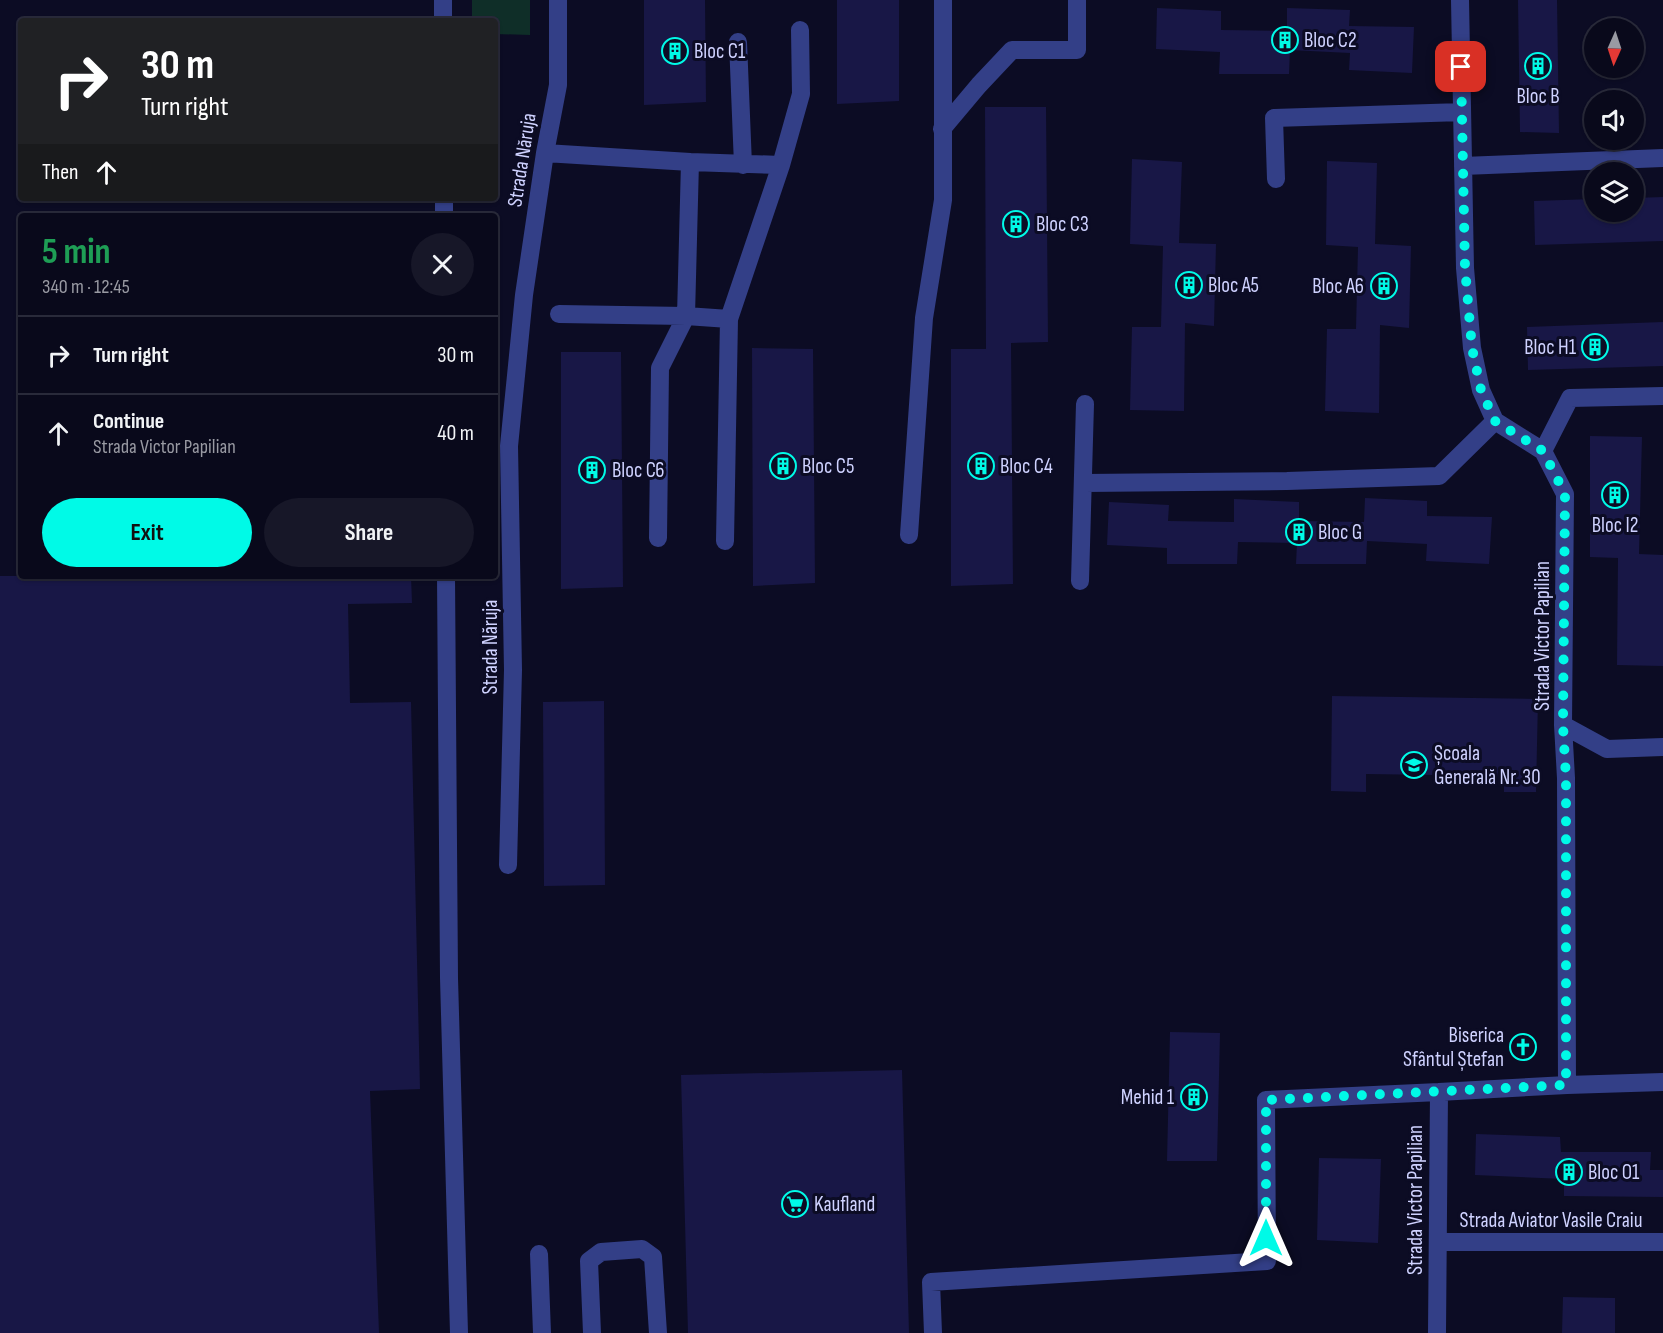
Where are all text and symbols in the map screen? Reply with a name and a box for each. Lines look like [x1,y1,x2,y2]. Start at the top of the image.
north arrow [1584,18,1644,78]
map controls [1584,18,1644,222]
building icon: Bloc C2 [1270,25,1300,55]
place label: Bloc C2 [1304,28,1357,53]
building icon: Bloc C1 [660,36,690,66]
place label: Bloc C1 [694,39,746,64]
text: 30 m [141,40,214,91]
pin [1435,41,1486,92]
icon: right [42,42,120,120]
icon: arrive [1444,50,1477,83]
building icon: Bloc B [1523,51,1553,81]
place label: Bloc B [1516,84,1560,109]
button: sound [1584,90,1644,150]
text: Turn right [141,91,228,123]
street label: Strada Năruja [502,111,542,209]
icon: ahead [90,156,123,189]
text: Then [42,159,78,186]
button: layers [1584,162,1644,222]
building icon: Bloc C3 [1001,209,1031,239]
place label: Bloc C3 [1036,212,1089,237]
text: 5 min [42,231,111,274]
button: close [411,233,474,296]
building icon: Bloc A5 [1174,270,1204,300]
building icon: Bloc A6 [1369,271,1399,301]
place label: Bloc A5 [1208,273,1259,298]
place label: Bloc A6 [1312,274,1364,299]
text: 340 m · 12:45 [42,275,130,299]
building icon: Bloc H1 [1580,332,1610,362]
place label: Bloc H1 [1524,335,1577,360]
icon: right [42,339,75,372]
text: Turn right [93,342,169,369]
text: 30 m [437,342,474,369]
text: Continue [93,408,164,435]
icon: ahead [42,417,75,450]
text: 40 m [437,420,474,447]
text: Strada Victor Papilian [93,435,236,459]
building icon: Bloc C5 [768,451,798,481]
building icon: Bloc C4 [966,451,996,481]
place label: Bloc C5 [802,454,854,479]
place label: Bloc C4 [1000,454,1053,479]
building icon: Bloc C6 [577,455,607,485]
place label: Bloc C6 [612,458,665,483]
building icon: Bloc I2 [1600,480,1630,510]
button: Exit [42,498,252,567]
button: Share [264,498,474,567]
place label: Bloc I2 [1592,513,1638,538]
building icon: Bloc G [1284,517,1314,547]
place label: Bloc G [1318,520,1362,545]
street label: Strada Victor Papilian [1530,561,1555,711]
street label: Strada Năruja [478,600,503,694]
place label: Școala Generală Nr. 30 [1434,741,1541,790]
school or university icon: Școala Generală Nr. 30 [1399,750,1429,780]
place label: Biserica Sfântul Ștefan [1403,1023,1504,1072]
church icon: Biserica Sfântul Ștefan [1508,1032,1538,1062]
building icon: Mehid 1 [1179,1082,1209,1112]
place label: Mehid 1 [1121,1085,1175,1110]
street label: Strada Victor Papilian [1403,1125,1428,1275]
building icon: Bloc O1 [1554,1157,1584,1187]
place label: Bloc O1 [1588,1160,1640,1185]
supermarket icon: Kaufland [780,1189,810,1219]
place label: Kaufland [814,1192,875,1217]
position arrow [1234,1206,1298,1270]
street label: Strada Aviator Vasile Craiu [1459,1208,1643,1233]

